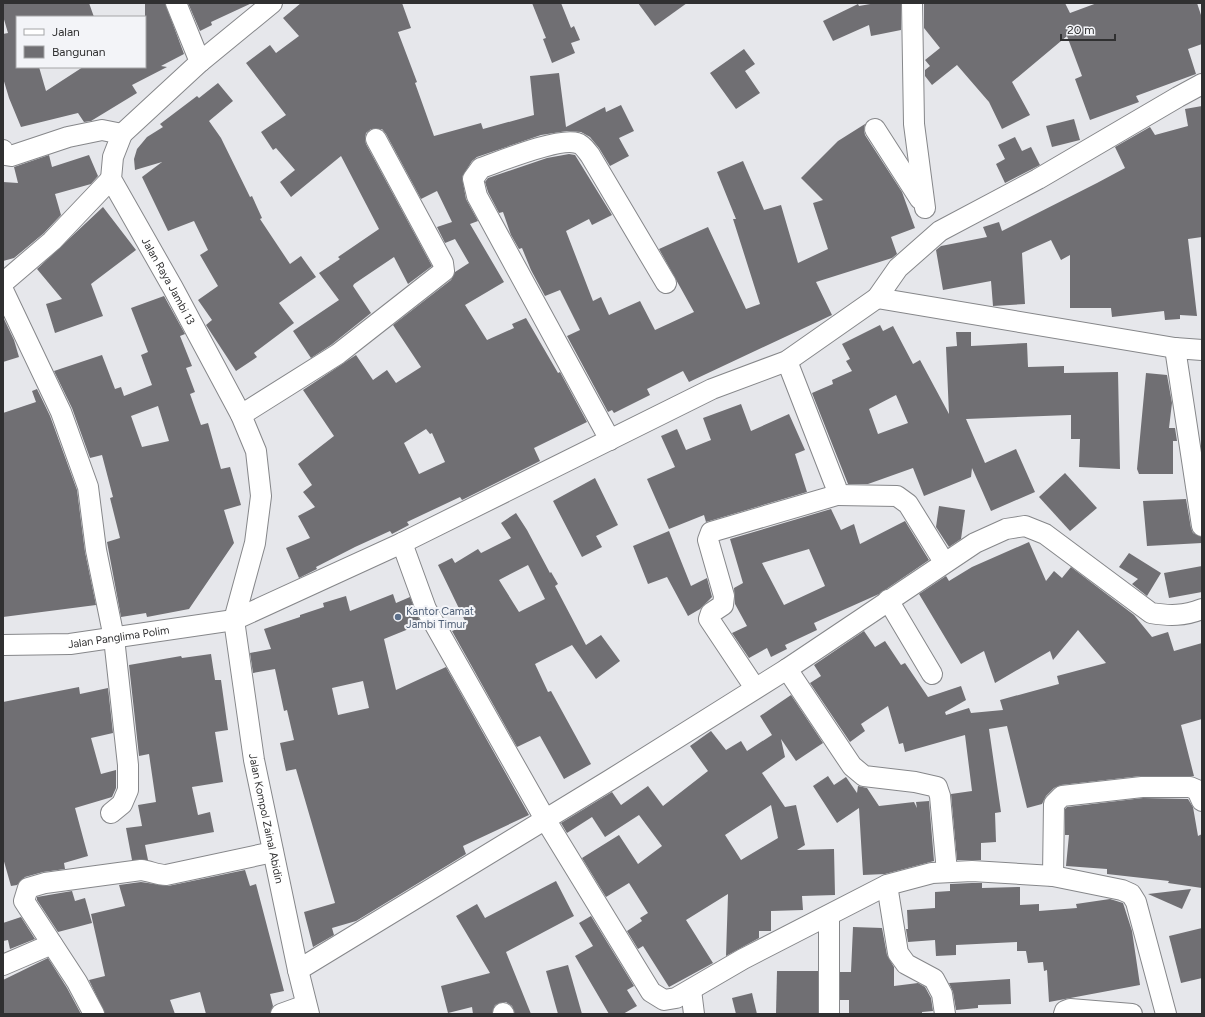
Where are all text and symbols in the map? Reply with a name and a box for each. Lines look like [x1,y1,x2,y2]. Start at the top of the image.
legend [16,16,146,68]
scale bar [1061,16,1115,42]
text: 20 m [1067,23,1095,37]
text: Jalan [52,25,80,39]
text: Bangunan [52,45,106,59]
street label: Jalan Raya Jambi 13 [139,235,197,327]
place label: Kantor Camat Jambi Timur [406,605,474,631]
marker: Kantor Camat Jambi Timur [393,612,403,622]
street label: Jalan Panglima Polim [67,624,170,651]
street label: Jalan Kompol Zainal Abidin [246,753,286,885]

